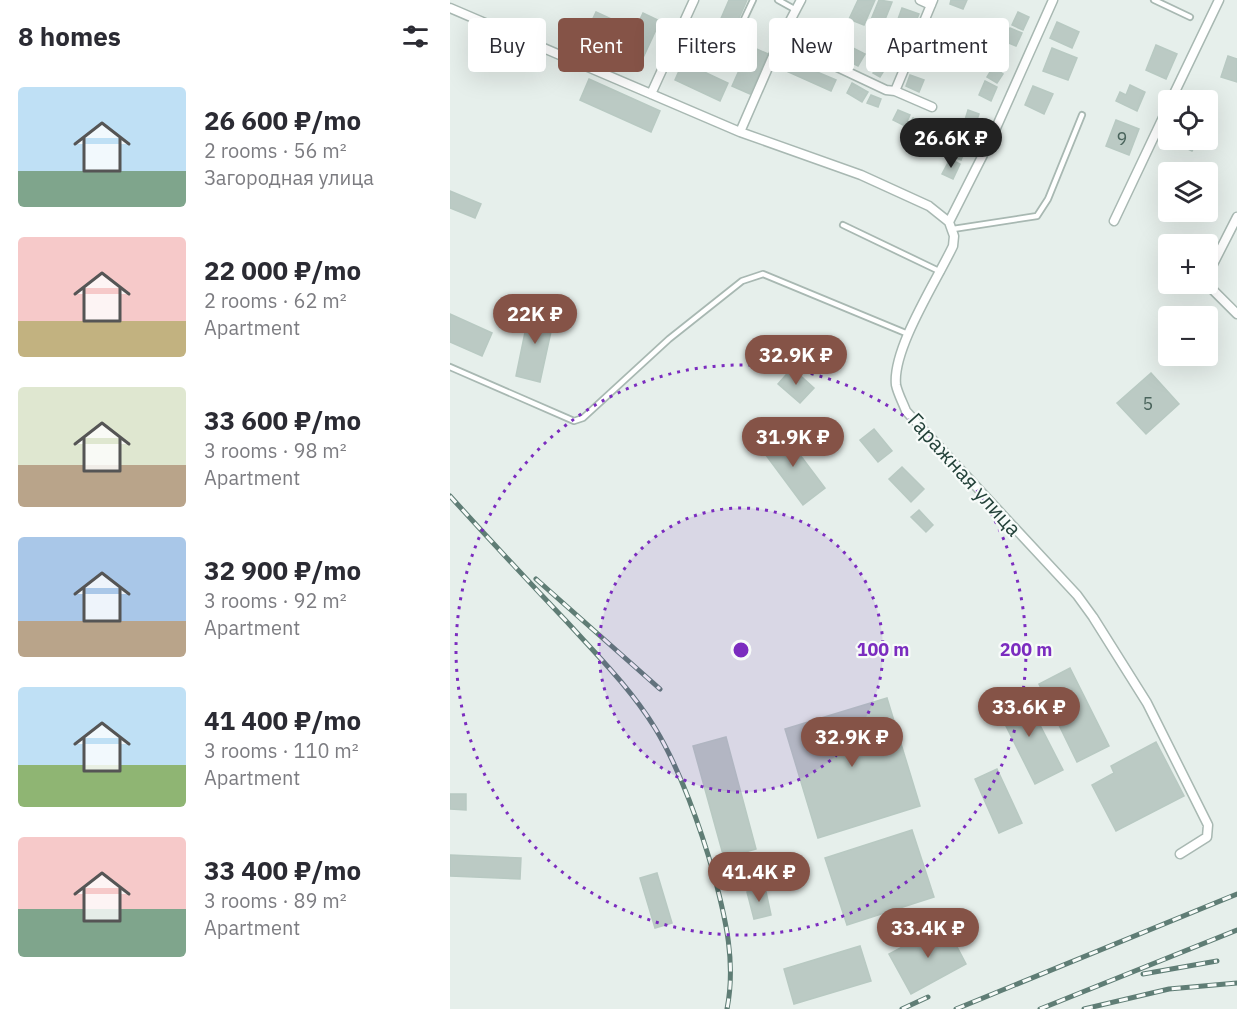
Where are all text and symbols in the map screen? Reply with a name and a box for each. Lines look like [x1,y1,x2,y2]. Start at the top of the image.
chip: Buy [468,18,546,72]
chip: Rent [558,18,644,72]
chip: Filters [656,18,757,72]
chip: New [769,18,854,72]
chip: Apartment [866,18,1009,72]
text: 8 homes [18,19,121,53]
icon: filters [399,20,432,53]
map controls [1158,90,1218,366]
button: locate [1158,90,1218,150]
text: 26 600 ₽/mo [204,103,361,137]
icon: home [66,111,138,183]
pin: 26.6K ₽ [896,118,1006,169]
text: 26.6K ₽ [914,124,988,151]
house number: 9 [1117,127,1127,150]
text: 2 rooms · 56 m² [204,137,347,164]
button: layers [1158,162,1218,222]
text: Загородная улица [204,164,374,191]
button: + [1158,234,1218,294]
text: 22 000 ₽/mo [204,253,361,287]
icon: home [66,261,138,333]
text: 2 rooms · 62 m² [204,287,347,314]
pin: 22K ₽ [493,294,577,345]
text: 22K ₽ [507,300,563,327]
button: − [1158,306,1218,366]
text: Apartment [204,314,300,341]
pin: 32.9K ₽ [741,335,851,386]
text: 32.9K ₽ [759,341,833,368]
house number: 5 [1143,392,1153,415]
text: 33 600 ₽/mo [204,403,361,437]
street label: Гаражная улица [902,406,1028,542]
icon: home [66,411,138,483]
pin: 31.9K ₽ [738,417,848,468]
text: 31.9K ₽ [756,423,830,450]
text: 3 rooms · 98 m² [204,437,347,464]
text: Apartment [204,464,300,491]
text: 32 900 ₽/mo [204,553,361,587]
icon: home [66,561,138,633]
text: 3 rooms · 92 m² [204,587,347,614]
text: Apartment [204,614,300,641]
text: 100 m [857,638,909,661]
text: 200 m [1000,638,1052,661]
centre of rings [731,640,751,660]
pin: 33.6K ₽ [974,687,1084,738]
text: 33.6K ₽ [992,693,1066,720]
text: 41 400 ₽/mo [204,703,361,737]
icon: home [66,711,138,783]
pin: 32.9K ₽ [797,717,907,768]
text: 32.9K ₽ [815,723,889,750]
text: 3 rooms · 110 m² [204,737,359,764]
text: Apartment [204,764,300,791]
pin: 41.4K ₽ [704,852,814,903]
text: 33 400 ₽/mo [204,853,361,887]
text: 41.4K ₽ [722,858,796,885]
icon: home [66,861,138,933]
text: 3 rooms · 89 m² [204,887,347,914]
pin: 33.4K ₽ [873,908,983,959]
text: Apartment [204,914,300,941]
text: 33.4K ₽ [891,914,965,941]

